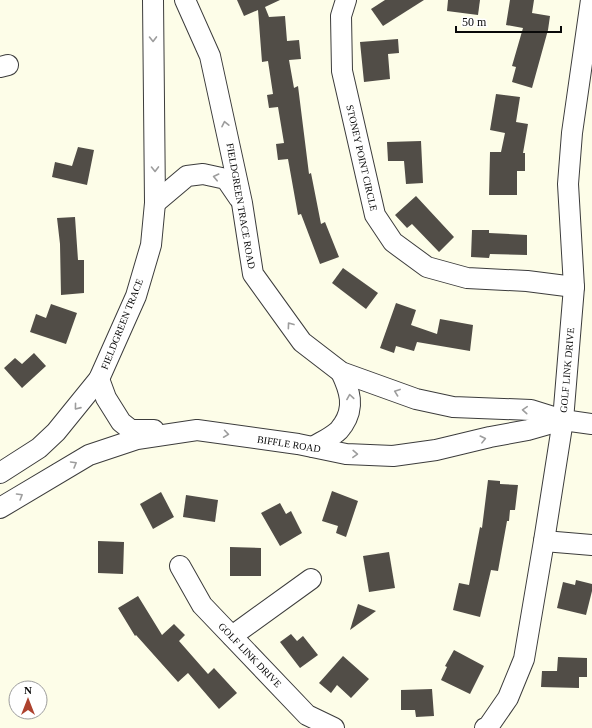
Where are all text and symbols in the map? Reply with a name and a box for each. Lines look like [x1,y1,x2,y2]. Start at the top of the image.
scale bar [456,8,561,34]
text: 50 m [462,15,487,29]
one-way arrow [149,36,157,42]
street label: STONEY POINT CIRCLE [344,104,380,212]
one-way arrow [222,120,230,127]
street label: FIELDGREEN TRACE ROAD [225,142,257,270]
one-way arrow [151,166,159,172]
one-way arrow [213,173,219,181]
street label: FIELDGREEN TRACE [99,277,145,371]
one-way arrow [287,322,295,329]
street label: GOLF LINK DRIVE [558,327,576,413]
one-way arrow [394,389,401,397]
one-way arrow [346,394,354,400]
one-way arrow [75,402,82,410]
one-way arrow [522,406,528,415]
one-way arrow [223,429,229,438]
street label: BIFFLE ROAD [256,434,322,454]
one-way arrow [480,435,486,443]
one-way arrow [352,450,358,458]
one-way arrow [70,462,77,469]
one-way arrow [16,493,23,500]
street label: GOLF LINK DRIVE [216,620,284,690]
north arrow [8,680,48,720]
text: N [24,684,32,696]

